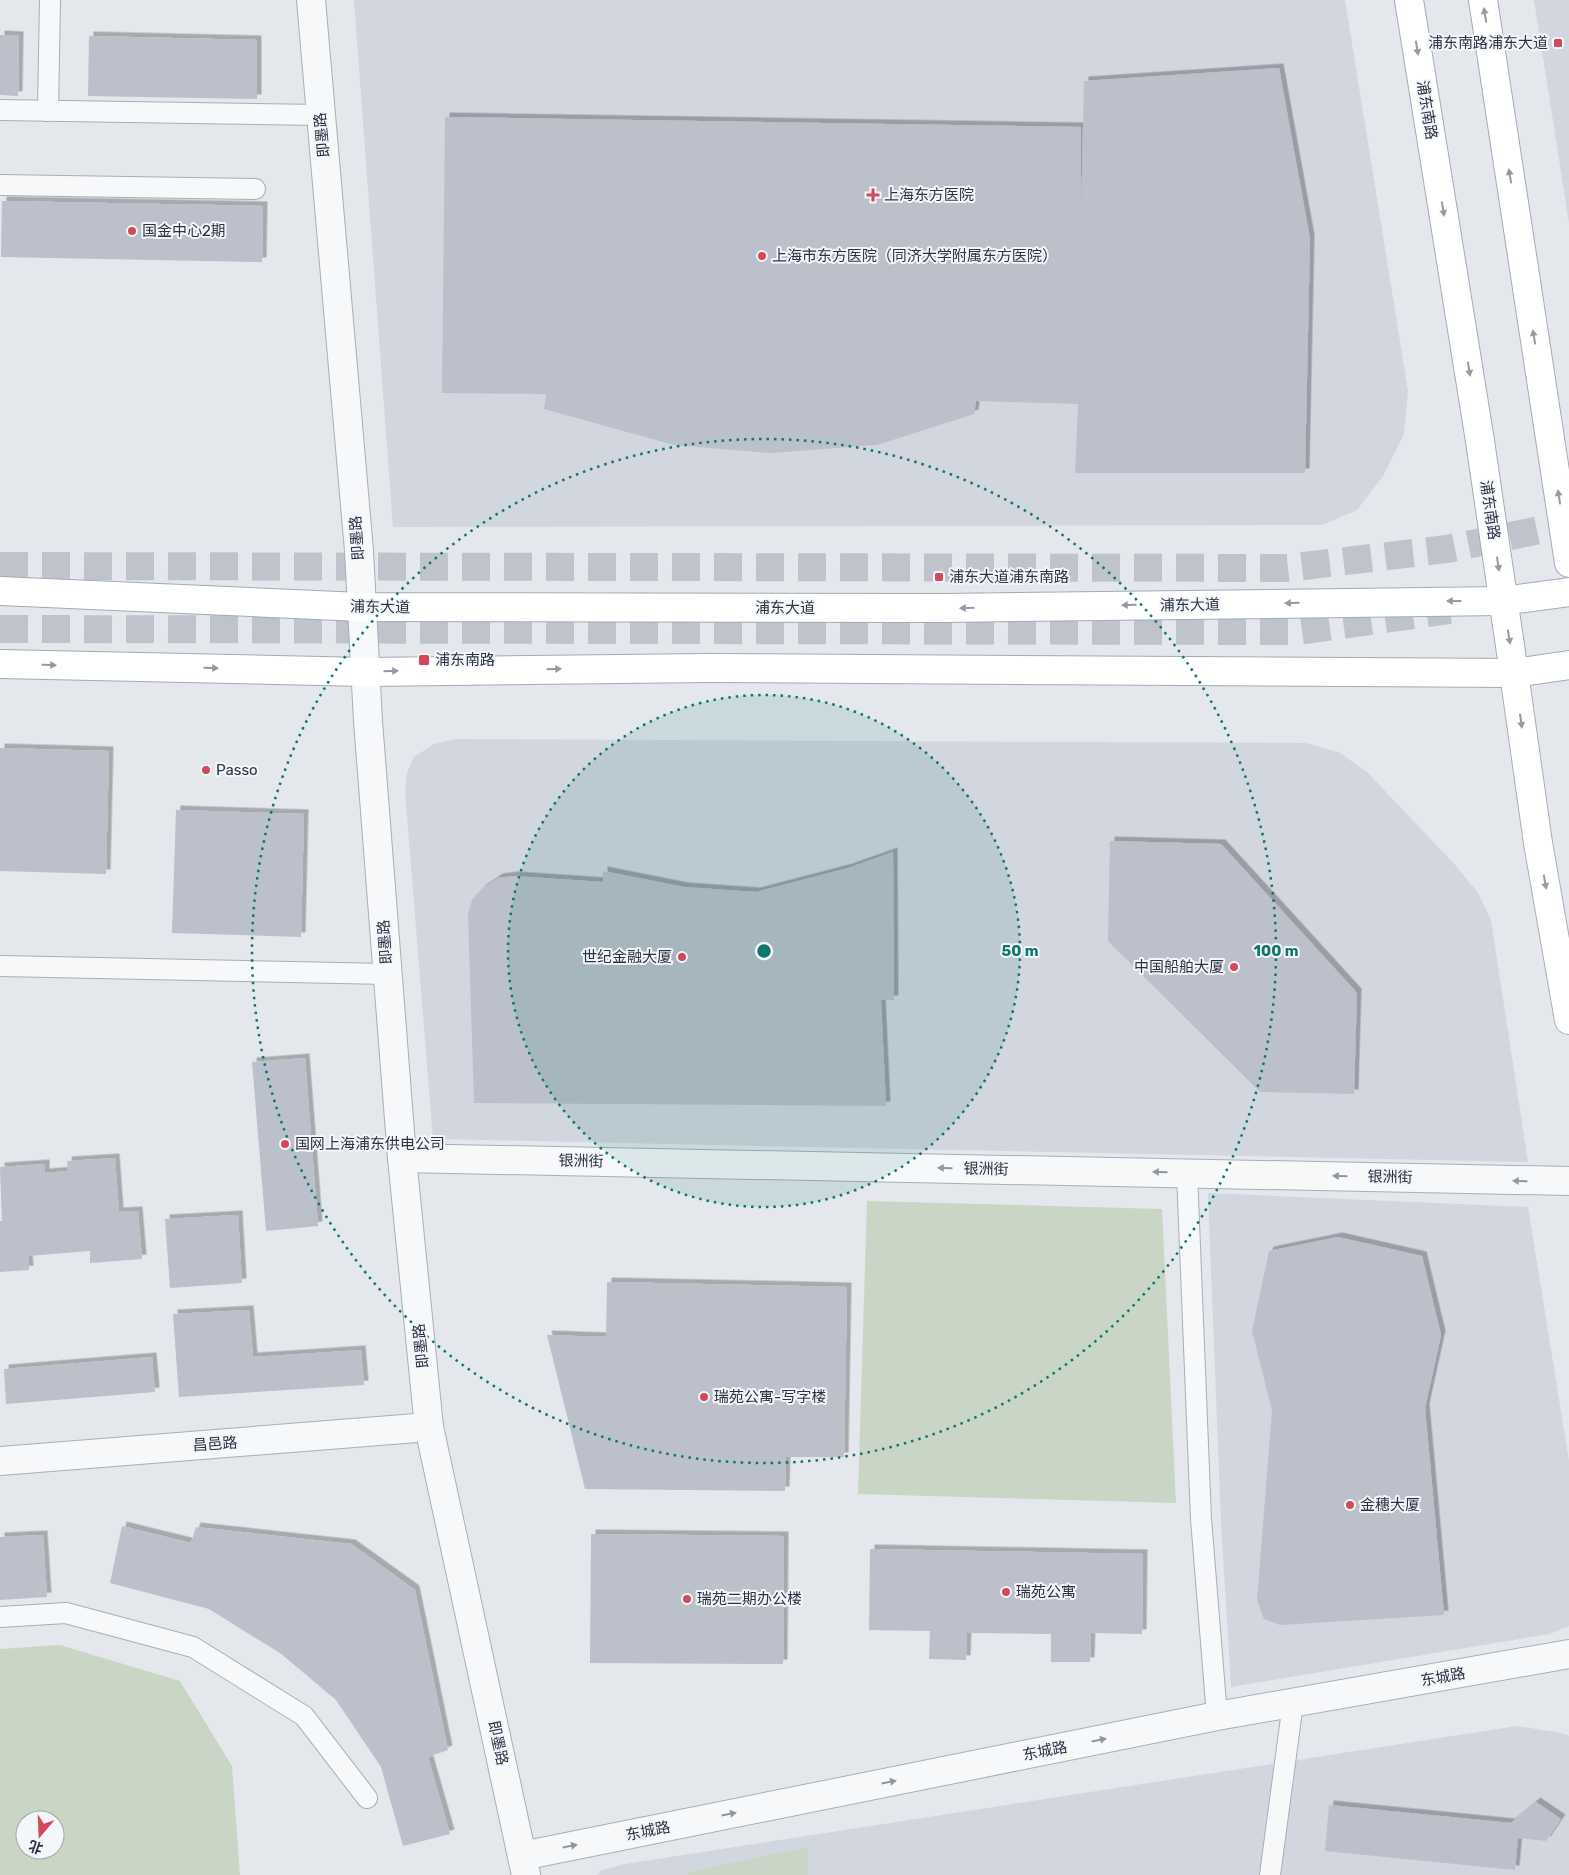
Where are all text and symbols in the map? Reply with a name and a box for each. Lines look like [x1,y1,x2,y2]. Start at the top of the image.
one-way arrow [1481,7,1489,23]
place label: 浦东南路浦东大道 [1428,34,1548,52]
marker: 浦东南路浦东大道 [1552,37,1564,49]
one-way arrow [1414,40,1422,56]
street label: 浦东南路 [1413,79,1441,141]
street label: 即墨路 [311,112,333,158]
one-way arrow [1506,168,1514,184]
place label: 上海东方医院 [884,186,974,204]
marker: 上海东方医院 [866,188,880,202]
one-way arrow [1439,201,1447,217]
place label: 国金中心2期 [142,222,226,240]
marker: 国金中心2期 [126,225,138,237]
place label: 上海市东方医院（同济大学附属东方医院） [772,247,1057,265]
marker: 上海市东方医院（同济大学附属东方医院） [756,250,768,262]
one-way arrow [1530,328,1538,344]
one-way arrow [1465,361,1473,377]
street label: 浦东南路 [1477,479,1503,541]
one-way arrow [1554,489,1562,505]
street label: 即墨路 [346,515,368,561]
one-way arrow [1494,557,1502,573]
place label: 浦东大道浦东南路 [949,568,1069,586]
marker: 浦东大道浦东南路 [933,571,945,583]
street label: 浦东大道 [1160,595,1220,615]
street label: 浦东大道 [350,597,410,617]
one-way arrow [1446,597,1462,605]
street label: 浦东大道 [755,599,815,617]
one-way arrow [1283,599,1299,607]
one-way arrow [1121,602,1137,610]
one-way arrow [958,604,974,612]
one-way arrow [1505,629,1513,645]
place label: 浦东南路 [435,651,495,669]
marker: 浦东南路 [417,653,431,667]
one-way arrow [41,661,57,669]
one-way arrow [203,665,219,673]
one-way arrow [546,665,562,673]
one-way arrow [383,667,399,675]
one-way arrow [1517,714,1525,730]
place label: Passo [216,761,258,779]
marker: Passo [200,764,212,776]
one-way arrow [1541,875,1549,891]
street label: 即墨路 [374,919,396,965]
centre of rings [755,942,773,960]
text: 50 m [1002,942,1038,960]
text: 100 m [1254,942,1298,960]
place label: 世纪金融大厦 [582,948,672,966]
marker: 世纪金融大厦 [676,951,688,963]
place label: 中国船舶大厦 [1134,958,1224,976]
marker: 中国船舶大厦 [1228,961,1240,973]
place label: 国网上海浦东供电公司 [295,1135,445,1153]
marker: 国网上海浦东供电公司 [279,1138,291,1150]
street label: 银洲街 [558,1152,604,1170]
street label: 银洲街 [963,1160,1009,1178]
one-way arrow [937,1164,953,1172]
one-way arrow [1152,1168,1168,1176]
street label: 银洲街 [1367,1168,1413,1186]
one-way arrow [1332,1172,1348,1180]
one-way arrow [1512,1176,1528,1184]
street label: 即墨路 [410,1323,432,1369]
place label: 瑞苑公寓-写字楼 [714,1388,826,1406]
marker: 瑞苑公寓-写字楼 [698,1391,710,1403]
street label: 昌邑路 [192,1433,238,1455]
place label: 金穗大厦 [1360,1496,1420,1514]
marker: 金穗大厦 [1344,1499,1356,1511]
place label: 瑞苑公寓 [1016,1583,1076,1601]
marker: 瑞苑公寓 [1000,1586,1012,1598]
place label: 瑞苑二期办公楼 [697,1590,802,1608]
marker: 瑞苑二期办公楼 [681,1593,693,1605]
street label: 东城路 [1419,1664,1467,1690]
street label: 即墨路 [485,1719,511,1767]
one-way arrow [1092,1736,1107,1744]
street label: 东城路 [1021,1738,1069,1764]
one-way arrow [881,1778,897,1786]
north arrow [15,1810,65,1860]
one-way arrow [722,1810,738,1818]
street label: 东城路 [624,1818,672,1844]
text: 北 [27,1837,45,1857]
one-way arrow [562,1842,578,1850]

